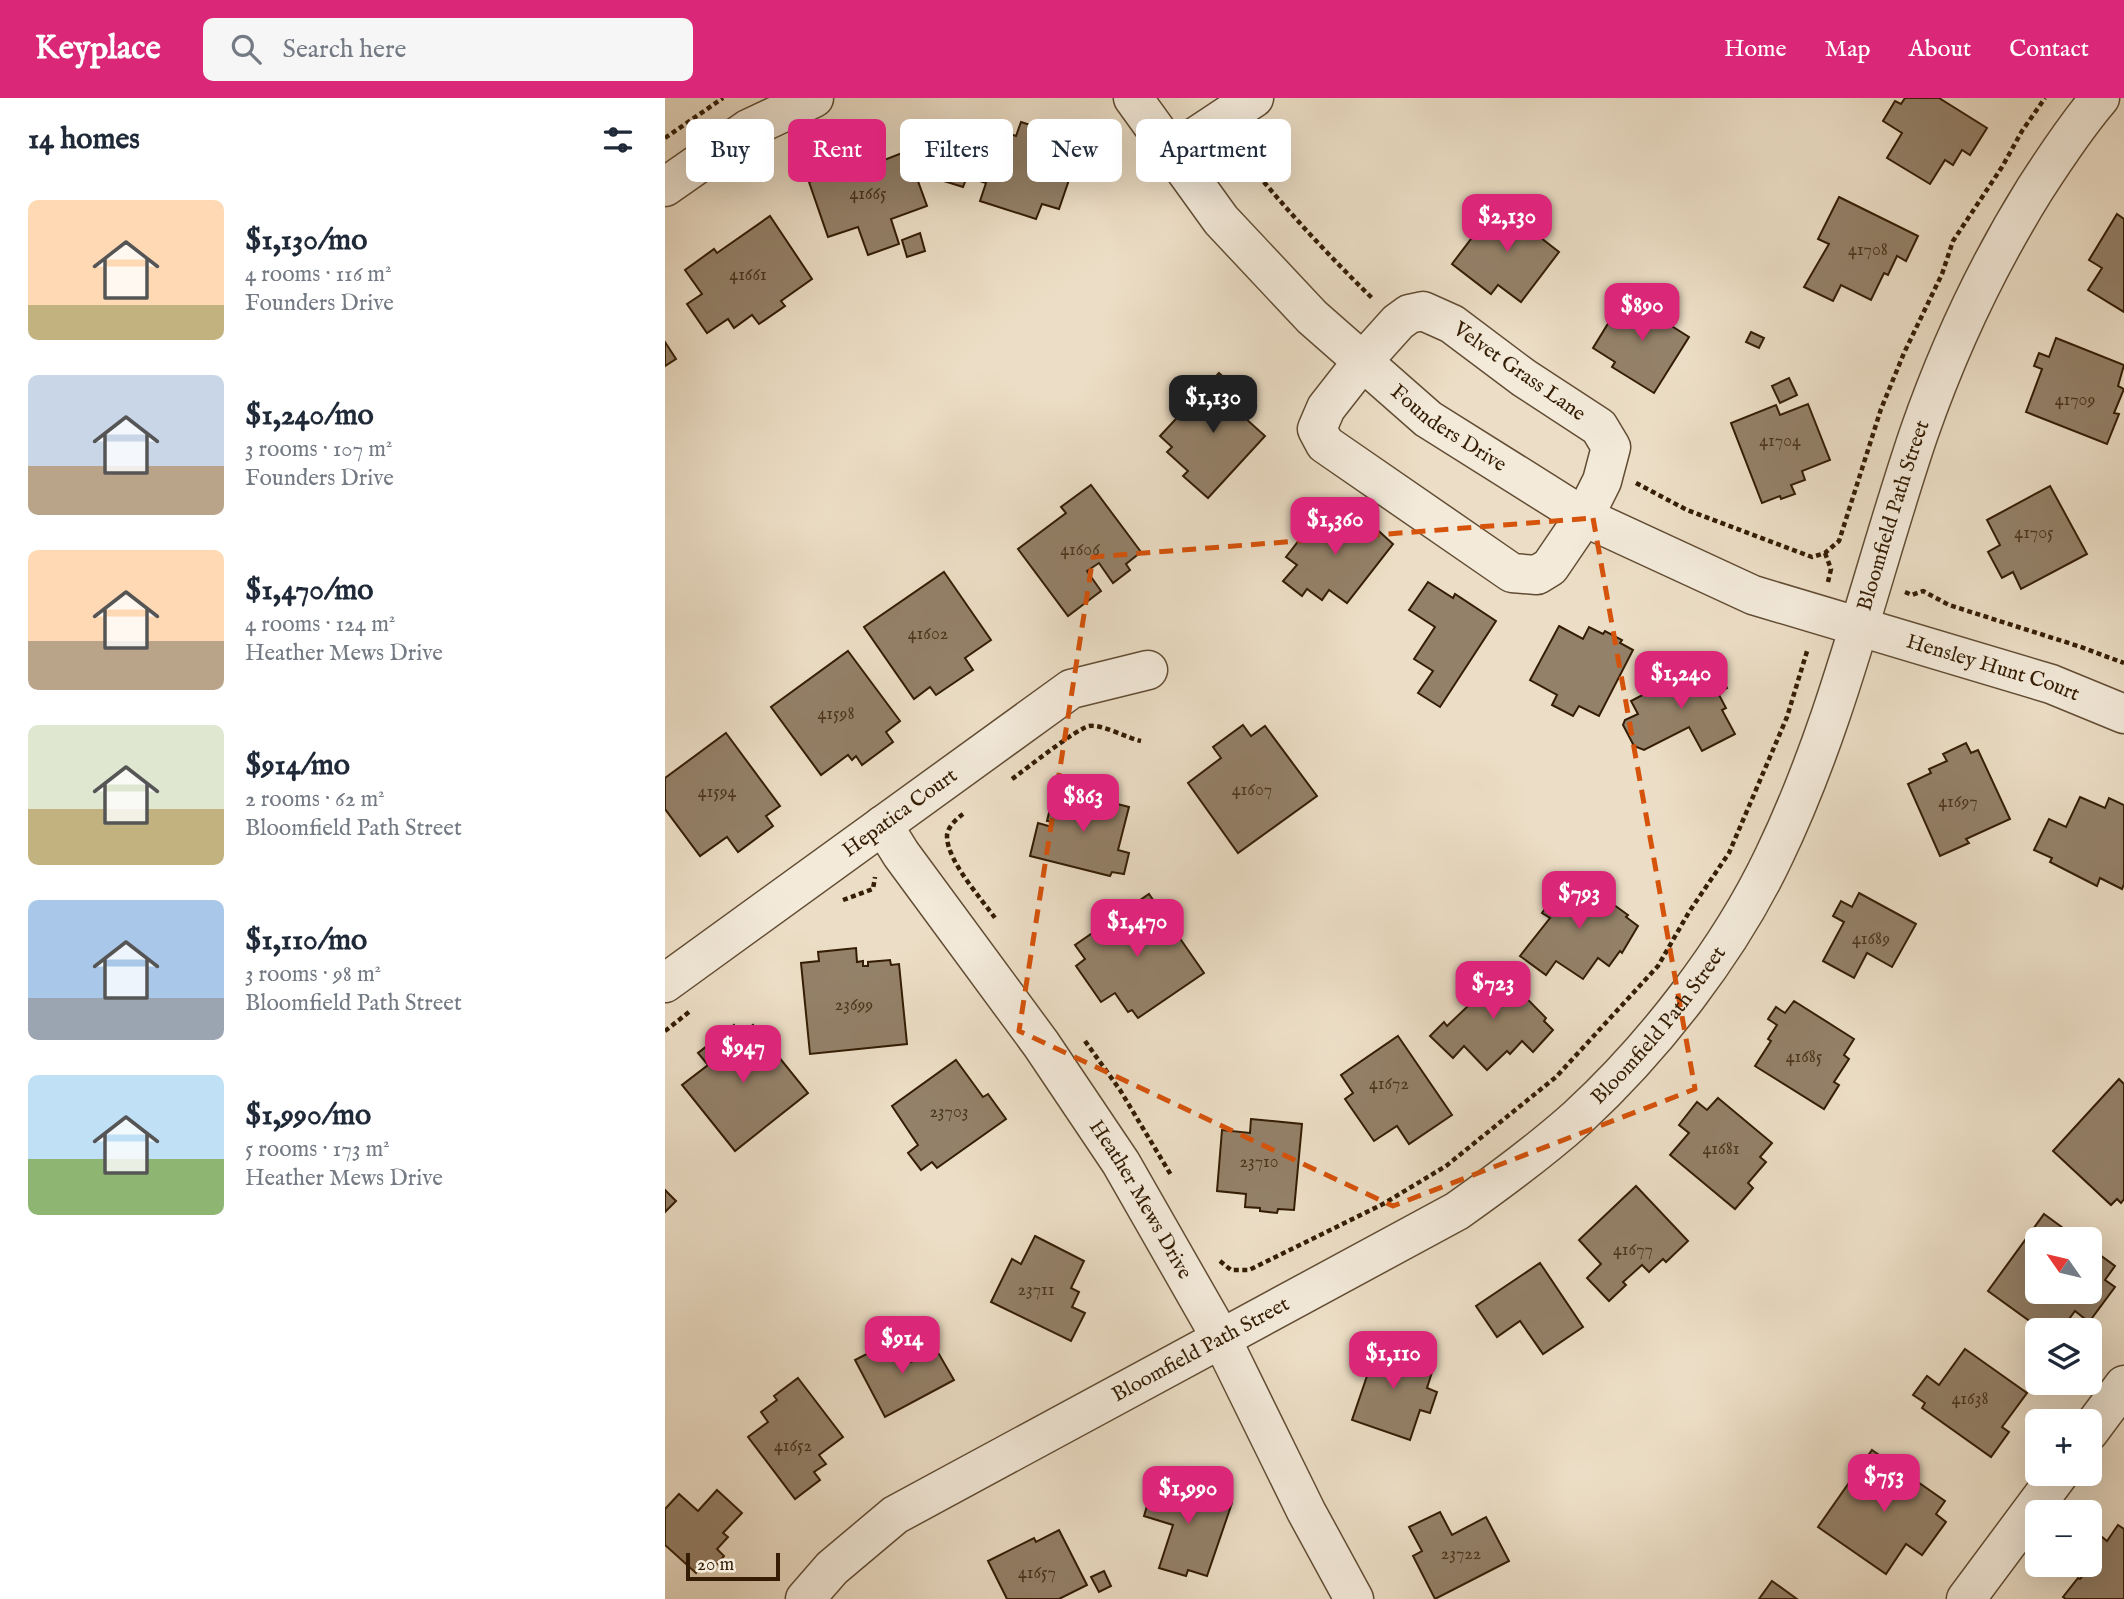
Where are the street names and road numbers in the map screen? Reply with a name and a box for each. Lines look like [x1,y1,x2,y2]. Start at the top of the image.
street label: Velvet Grass Lane [1447,316,1591,428]
street label: Founders Drive [1385,379,1512,479]
street label: Bloomfield Path Street [1851,417,1936,614]
street label: Hensley Hunt Court [1903,628,2084,708]
street label: Hepatica Court [837,762,963,864]
street label: Bloomfield Path Street [1585,941,1732,1111]
street label: Heather Mews Drive [1083,1115,1198,1284]
street label: Bloomfield Path Street [1107,1291,1294,1409]

